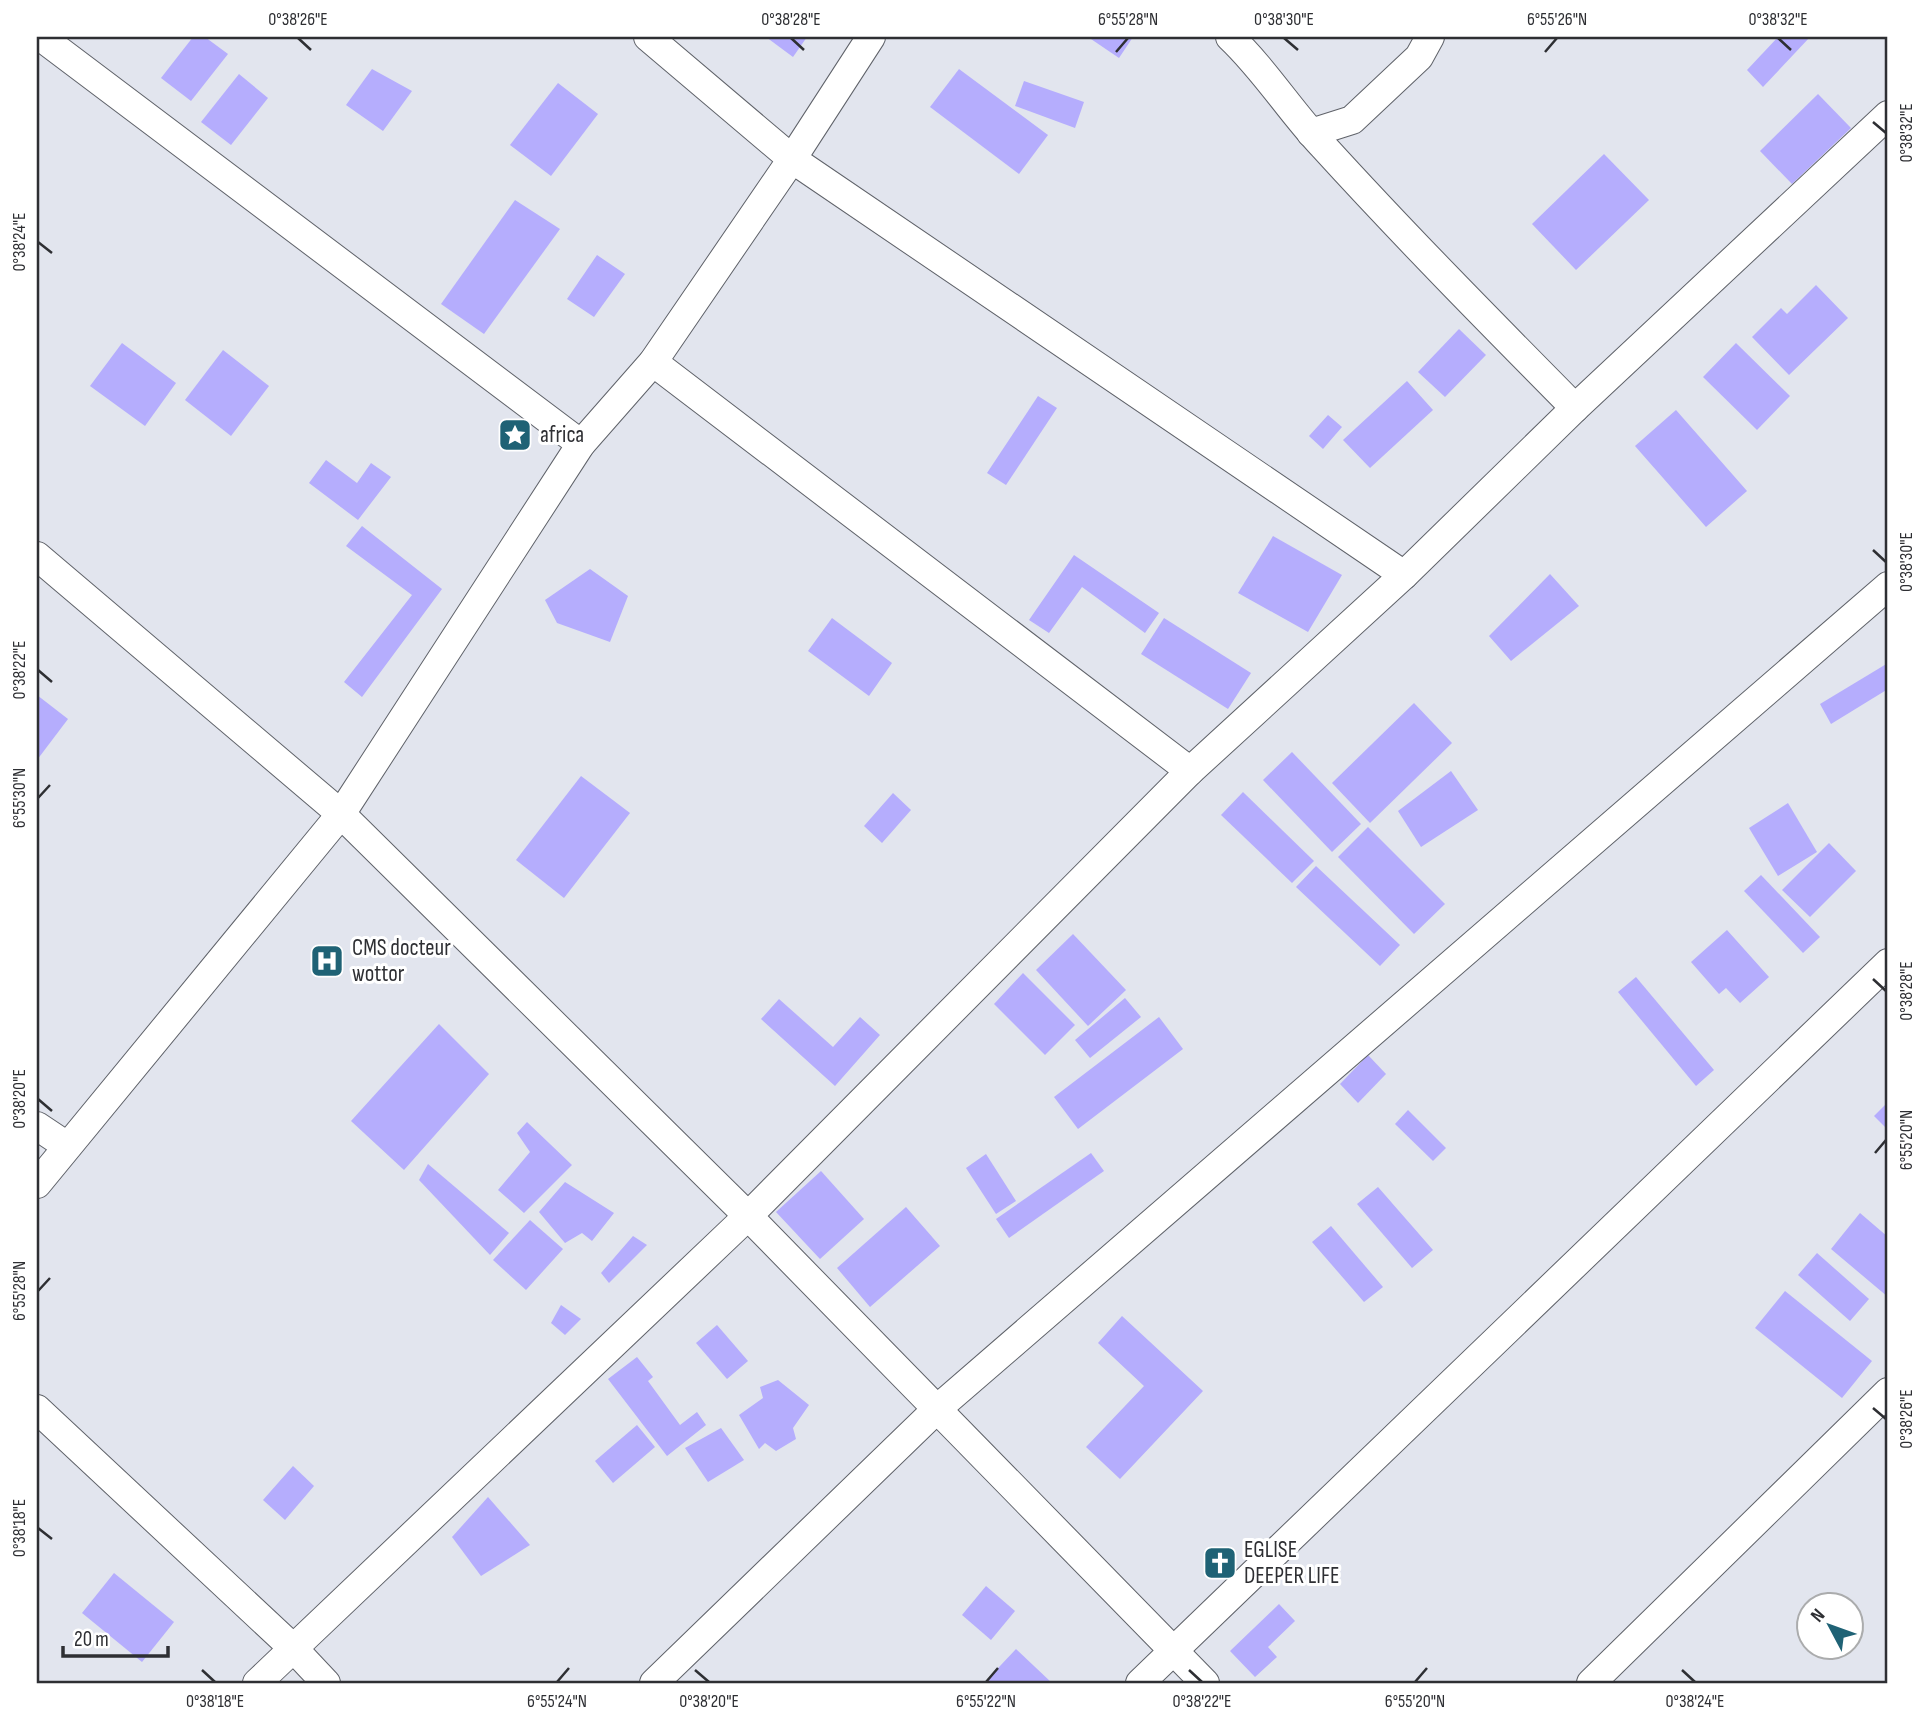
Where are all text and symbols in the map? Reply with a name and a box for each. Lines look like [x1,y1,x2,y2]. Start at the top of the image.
text: 0°38'26"E [268,9,328,30]
text: 0°38'28"E [761,9,821,30]
text: 6°55'28"N [1098,9,1158,30]
text: 0°38'30"E [1254,9,1314,30]
text: 6°55'26"N [1527,9,1587,30]
text: 0°38'32"E [1748,9,1808,30]
text: 0°38'32"E [1896,103,1917,163]
text: 0°38'24"E [9,212,30,272]
place icon: africa [496,416,534,454]
place label: africa [540,421,584,449]
text: 0°38'30"E [1896,532,1917,592]
text: 0°38'22"E [9,640,30,700]
text: 6°55'30"N [9,768,30,828]
place label: CMS docteur wottor [352,934,451,988]
hospital icon: CMS docteur wottor [308,942,346,980]
text: 0°38'28"E [1896,961,1917,1021]
text: 0°38'20"E [9,1069,30,1129]
text: 6°55'20"N [1896,1110,1917,1170]
text: 6°55'28"N [9,1261,30,1321]
text: 0°38'26"E [1896,1389,1917,1449]
text: 0°38'18"E [9,1499,30,1557]
place label: EGLISE DEEPER LIFE [1244,1536,1339,1590]
church icon: EGLISE DEEPER LIFE [1201,1544,1239,1582]
north arrow [1796,1590,1866,1660]
text: N [1806,1604,1830,1627]
scale bar [63,1615,168,1659]
text: 20 m [74,1627,109,1652]
text: 0°38'18"E [186,1691,244,1712]
text: 6°55'24"N [527,1691,587,1712]
text: 0°38'20"E [679,1691,739,1712]
text: 6°55'22"N [956,1691,1016,1712]
text: 0°38'22"E [1172,1691,1232,1712]
text: 6°55'20"N [1385,1691,1445,1712]
text: 0°38'24"E [1665,1691,1725,1712]

